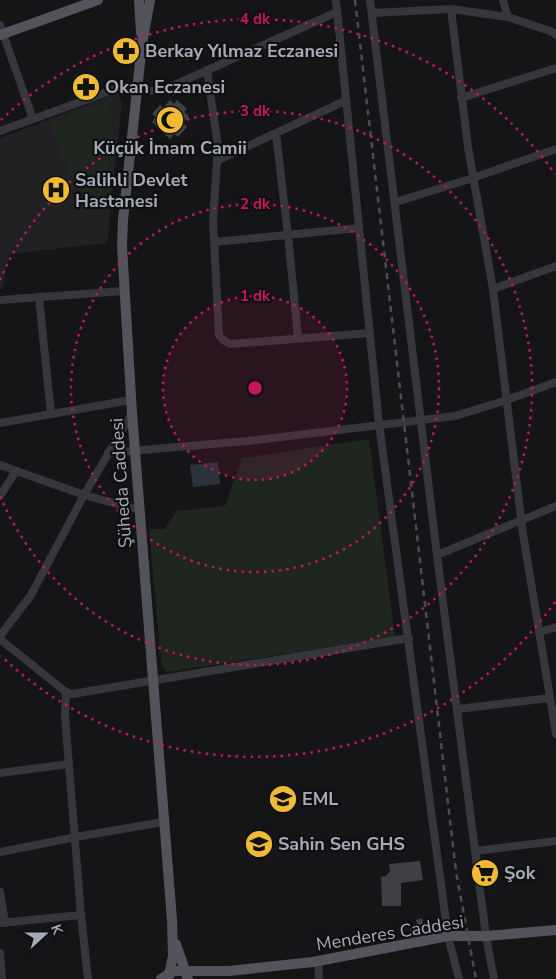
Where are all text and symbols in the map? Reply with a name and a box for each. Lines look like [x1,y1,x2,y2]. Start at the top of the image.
text: 4 dk [240,9,271,29]
pharmacy icon: Berkay Yılmaz Eczanesi [111,36,141,66]
place label: Berkay Yılmaz Eczanesi [145,39,338,63]
pharmacy icon: Okan Eczanesi [71,72,101,102]
place label: Okan Eczanesi [105,75,225,99]
text: 3 dk [240,101,271,121]
mosque icon: Küçük İmam Camii [155,105,185,135]
place label: Küçük İmam Camii [93,136,247,160]
place label: Salihli Devlet Hastanesi [75,168,187,213]
hospital icon: Salihli Devlet Hastanesi [41,175,71,205]
text: 2 dk [240,194,271,214]
text: 1 dk [240,286,271,306]
centre of rings [246,379,264,397]
street label: Şüheda Caddesi [104,417,138,549]
school or university icon: EML [268,784,298,814]
place label: EML [302,787,339,811]
school or university icon: Sahin Sen GHS [244,829,274,859]
place label: Sahin Sen GHS [278,832,405,856]
supermarket icon: Şok [470,858,500,888]
place label: Şok [504,861,536,885]
north arrow [20,909,70,959]
street label: Menderes Caddesi [314,909,466,957]
text: K [46,922,67,938]

